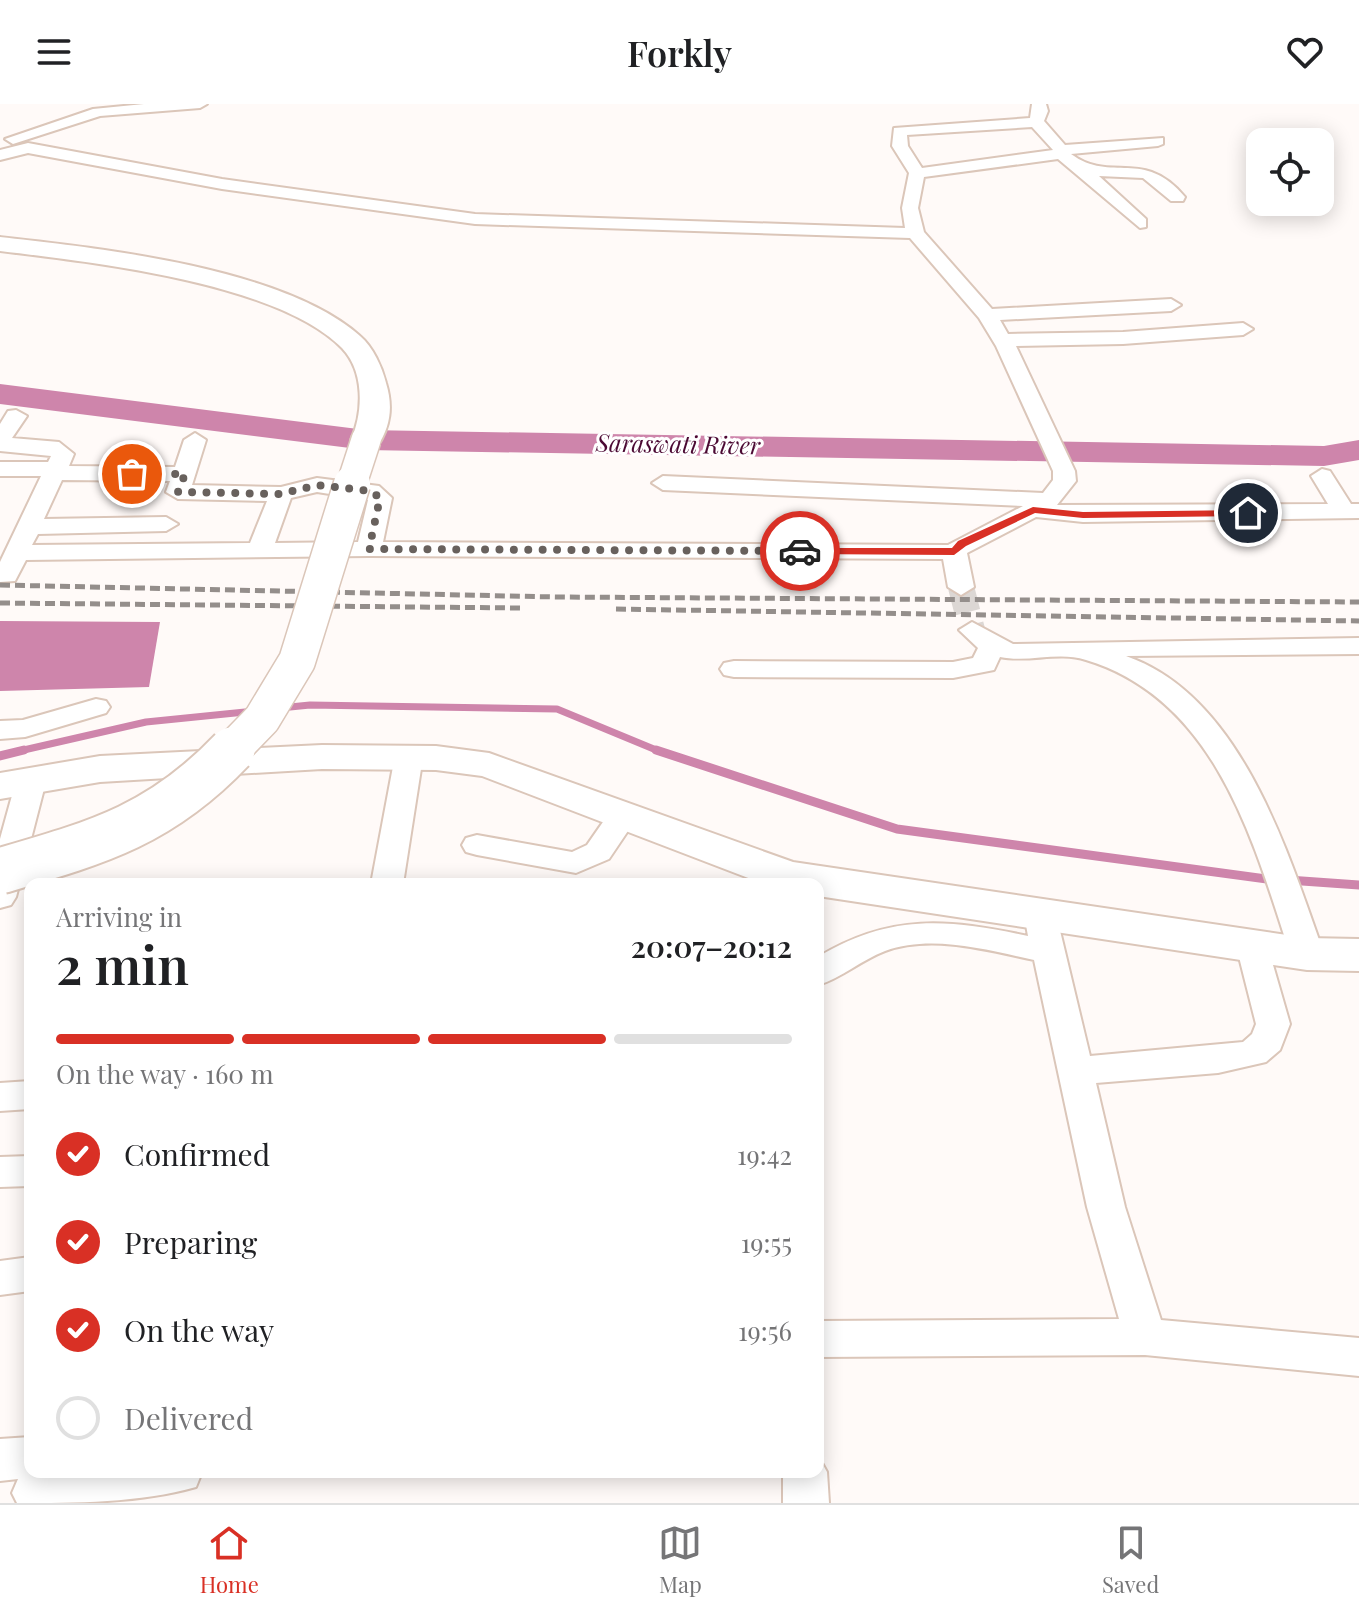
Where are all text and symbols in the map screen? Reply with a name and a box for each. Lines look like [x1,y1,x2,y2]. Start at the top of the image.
text: Forkly [627,28,732,76]
icon: menu [32,30,76,74]
icon: heart [1283,30,1327,74]
map controls [1246,128,1334,216]
button: locate [1246,128,1334,216]
water label: Saraswati River [595,426,761,460]
pin [98,440,166,508]
icon: bag [110,452,154,496]
pin [1214,479,1282,547]
icon: home [1226,491,1270,535]
courier [760,511,840,591]
icon: car [778,529,822,573]
text: Arriving in [56,899,182,934]
text: 20:07–20:12 [631,926,792,966]
text: 2 min [56,929,189,998]
text: On the way · 160 m [56,1056,274,1091]
icon: check [56,1132,100,1176]
text: Confirmed [124,1134,270,1174]
text: 19:42 [737,1137,792,1172]
icon: check [56,1220,100,1264]
text: Preparing [124,1222,257,1262]
text: 19:55 [741,1225,792,1260]
icon: check [56,1308,100,1352]
text: On the way [124,1310,274,1350]
text: 19:56 [738,1313,792,1348]
text: Delivered [124,1398,253,1438]
tab: Home [200,1521,259,1599]
tab: Map [658,1521,702,1599]
tab: Saved [1102,1521,1159,1599]

